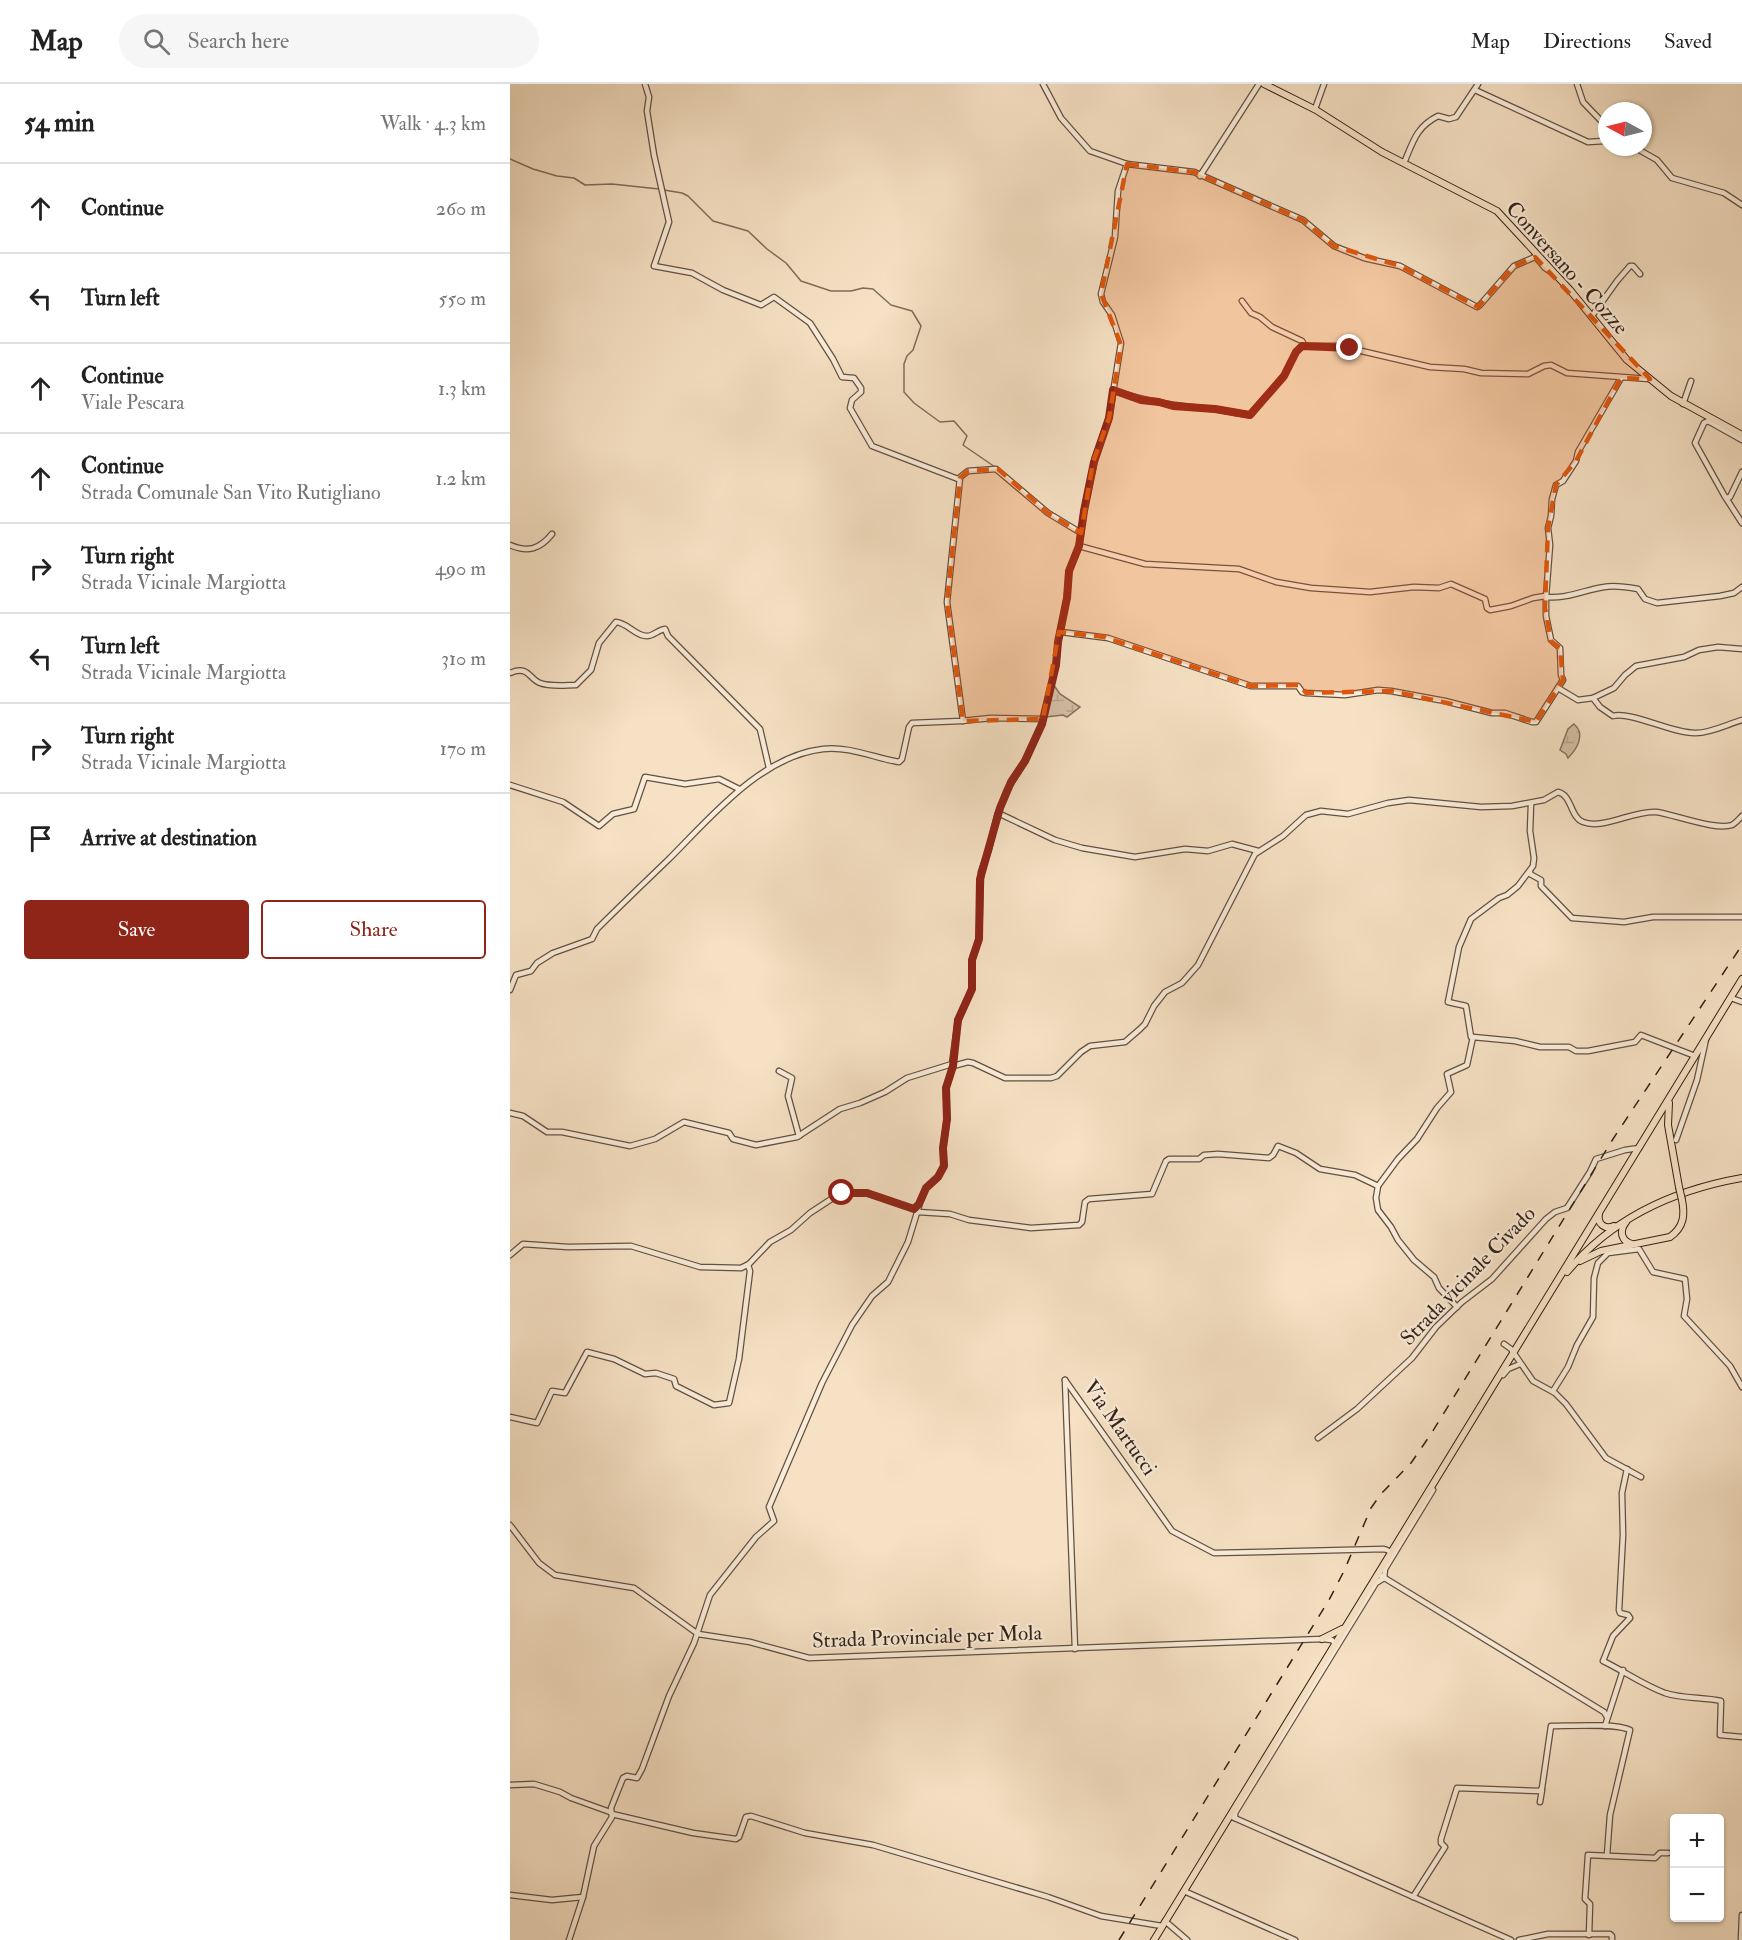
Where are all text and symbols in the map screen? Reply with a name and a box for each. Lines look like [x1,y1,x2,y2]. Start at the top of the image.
search box [119,14,539,68]
text: Map [30,24,83,59]
icon: search [140,25,173,58]
text: Search here [188,27,289,55]
text: Map [1470,28,1510,55]
text: Directions [1543,28,1631,55]
text: Saved [1664,28,1712,55]
north arrow [1598,102,1652,156]
text: 54 min [24,107,95,139]
text: Walk · 4.3 km [380,111,486,136]
icon: ahead [24,192,57,225]
text: Continue [81,194,164,222]
text: 260 m [436,196,486,221]
street label: Conversano - Cozze [1500,196,1634,341]
icon: left [24,282,57,315]
text: Turn left [81,284,160,312]
text: 550 m [439,286,486,311]
route end [1336,334,1362,360]
text: Continue [81,362,164,390]
icon: ahead [24,372,57,405]
text: 1.3 km [438,376,486,401]
text: Viale Pescara [81,390,185,415]
text: Continue [81,452,164,480]
icon: ahead [24,462,57,495]
text: 1.2 km [436,466,486,491]
text: Strada Comunale San Vito Rutigliano [81,480,381,505]
text: Turn right [81,542,174,570]
icon: right [24,552,57,585]
text: 490 m [435,556,486,581]
text: Strada Vicinale Margiotta [81,570,286,595]
text: Turn left [81,632,160,660]
icon: left [24,642,57,675]
text: 310 m [441,646,486,671]
text: Strada Vicinale Margiotta [81,660,286,685]
text: Turn right [81,722,174,750]
icon: right [24,732,57,765]
text: 170 m [440,736,486,761]
text: Strada Vicinale Margiotta [81,750,286,775]
icon: arrive [24,822,57,855]
text: Arrive at destination [81,824,257,852]
button: Save [24,900,249,959]
button: Share [261,900,486,959]
route start [828,1179,854,1205]
street label: Strada vicinale Civado [1394,1201,1542,1351]
street label: Via Martucci [1077,1375,1163,1481]
street label: Strada Provinciale per Mola [811,1619,1043,1655]
map controls [1670,1814,1724,1922]
button: + [1670,1814,1724,1868]
button: − [1670,1868,1724,1922]

